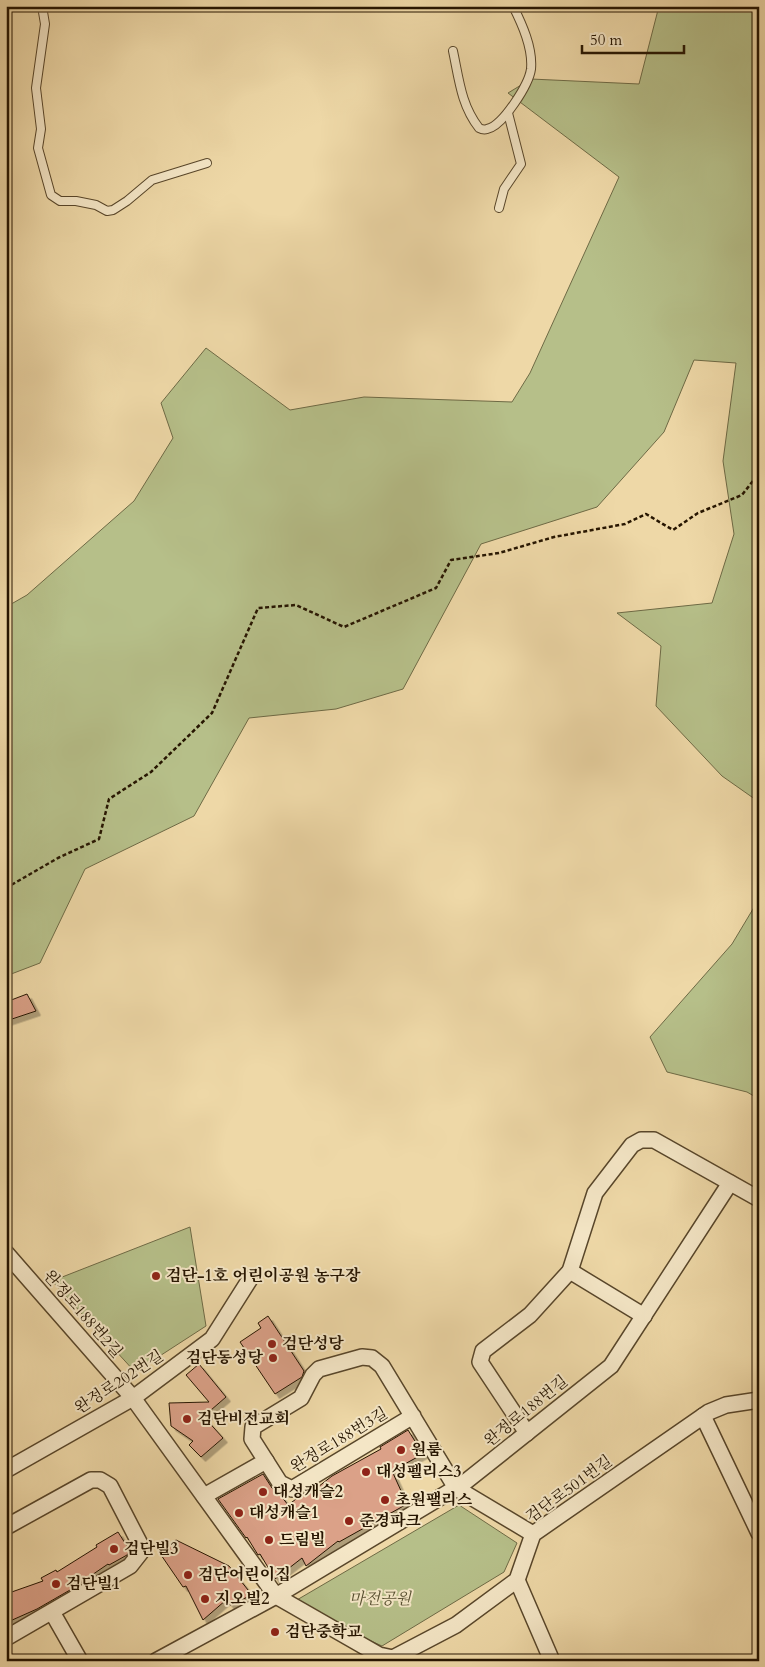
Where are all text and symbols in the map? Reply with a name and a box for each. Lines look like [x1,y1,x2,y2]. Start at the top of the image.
scale bar [582,22,685,54]
text: 50 m [590,30,622,50]
street label: 완정로188번2길 [39,1265,127,1363]
place label: 검단-1호 어린이공원 농구장 [166,1265,361,1287]
marker: 검단-1호 어린이공원 농구장 [150,1270,162,1282]
place label: 검단성당 [282,1333,344,1355]
marker: 검단성당 [266,1338,278,1350]
street label: 완정로202번길 [70,1345,168,1419]
place label: 검단동성당 [186,1347,264,1369]
marker: 검단동성당 [267,1352,279,1364]
street label: 완정로188번길 [479,1370,573,1452]
street label: 완정로188번3길 [286,1402,392,1478]
place label: 검단비전교회 [197,1408,290,1430]
marker: 검단비전교회 [181,1413,193,1425]
place label: 원룸 [411,1439,442,1461]
marker: 원룸 [395,1444,407,1456]
street label: 검단로501번길 [521,1450,617,1528]
place label: 대성펠리스3 [376,1461,461,1483]
marker: 대성펠리스3 [360,1466,372,1478]
place label: 대성캐슬2 [273,1481,343,1503]
marker: 대성캐슬2 [257,1486,269,1498]
place label: 초원팰리스 [395,1489,473,1511]
marker: 초원팰리스 [379,1494,391,1506]
place label: 대성캐슬1 [249,1502,319,1524]
marker: 대성캐슬1 [233,1507,245,1519]
place label: 준경파크 [359,1510,421,1532]
marker: 준경파크 [343,1515,355,1527]
place label: 드림빌 [279,1529,325,1551]
marker: 드림빌 [263,1534,275,1546]
place label: 검단빌3 [124,1538,179,1560]
marker: 검단빌3 [108,1543,120,1555]
place label: 검단어린이집 [198,1564,291,1586]
marker: 검단어린이집 [182,1569,194,1581]
place label: 검단빌1 [66,1573,121,1595]
marker: 검단빌1 [50,1578,62,1590]
place label: 지오빌2 [215,1588,270,1610]
park label: 마전공원 [349,1588,412,1610]
marker: 지오빌2 [199,1593,211,1605]
place label: 검단중학교 [285,1621,363,1643]
marker: 검단중학교 [269,1626,281,1638]

